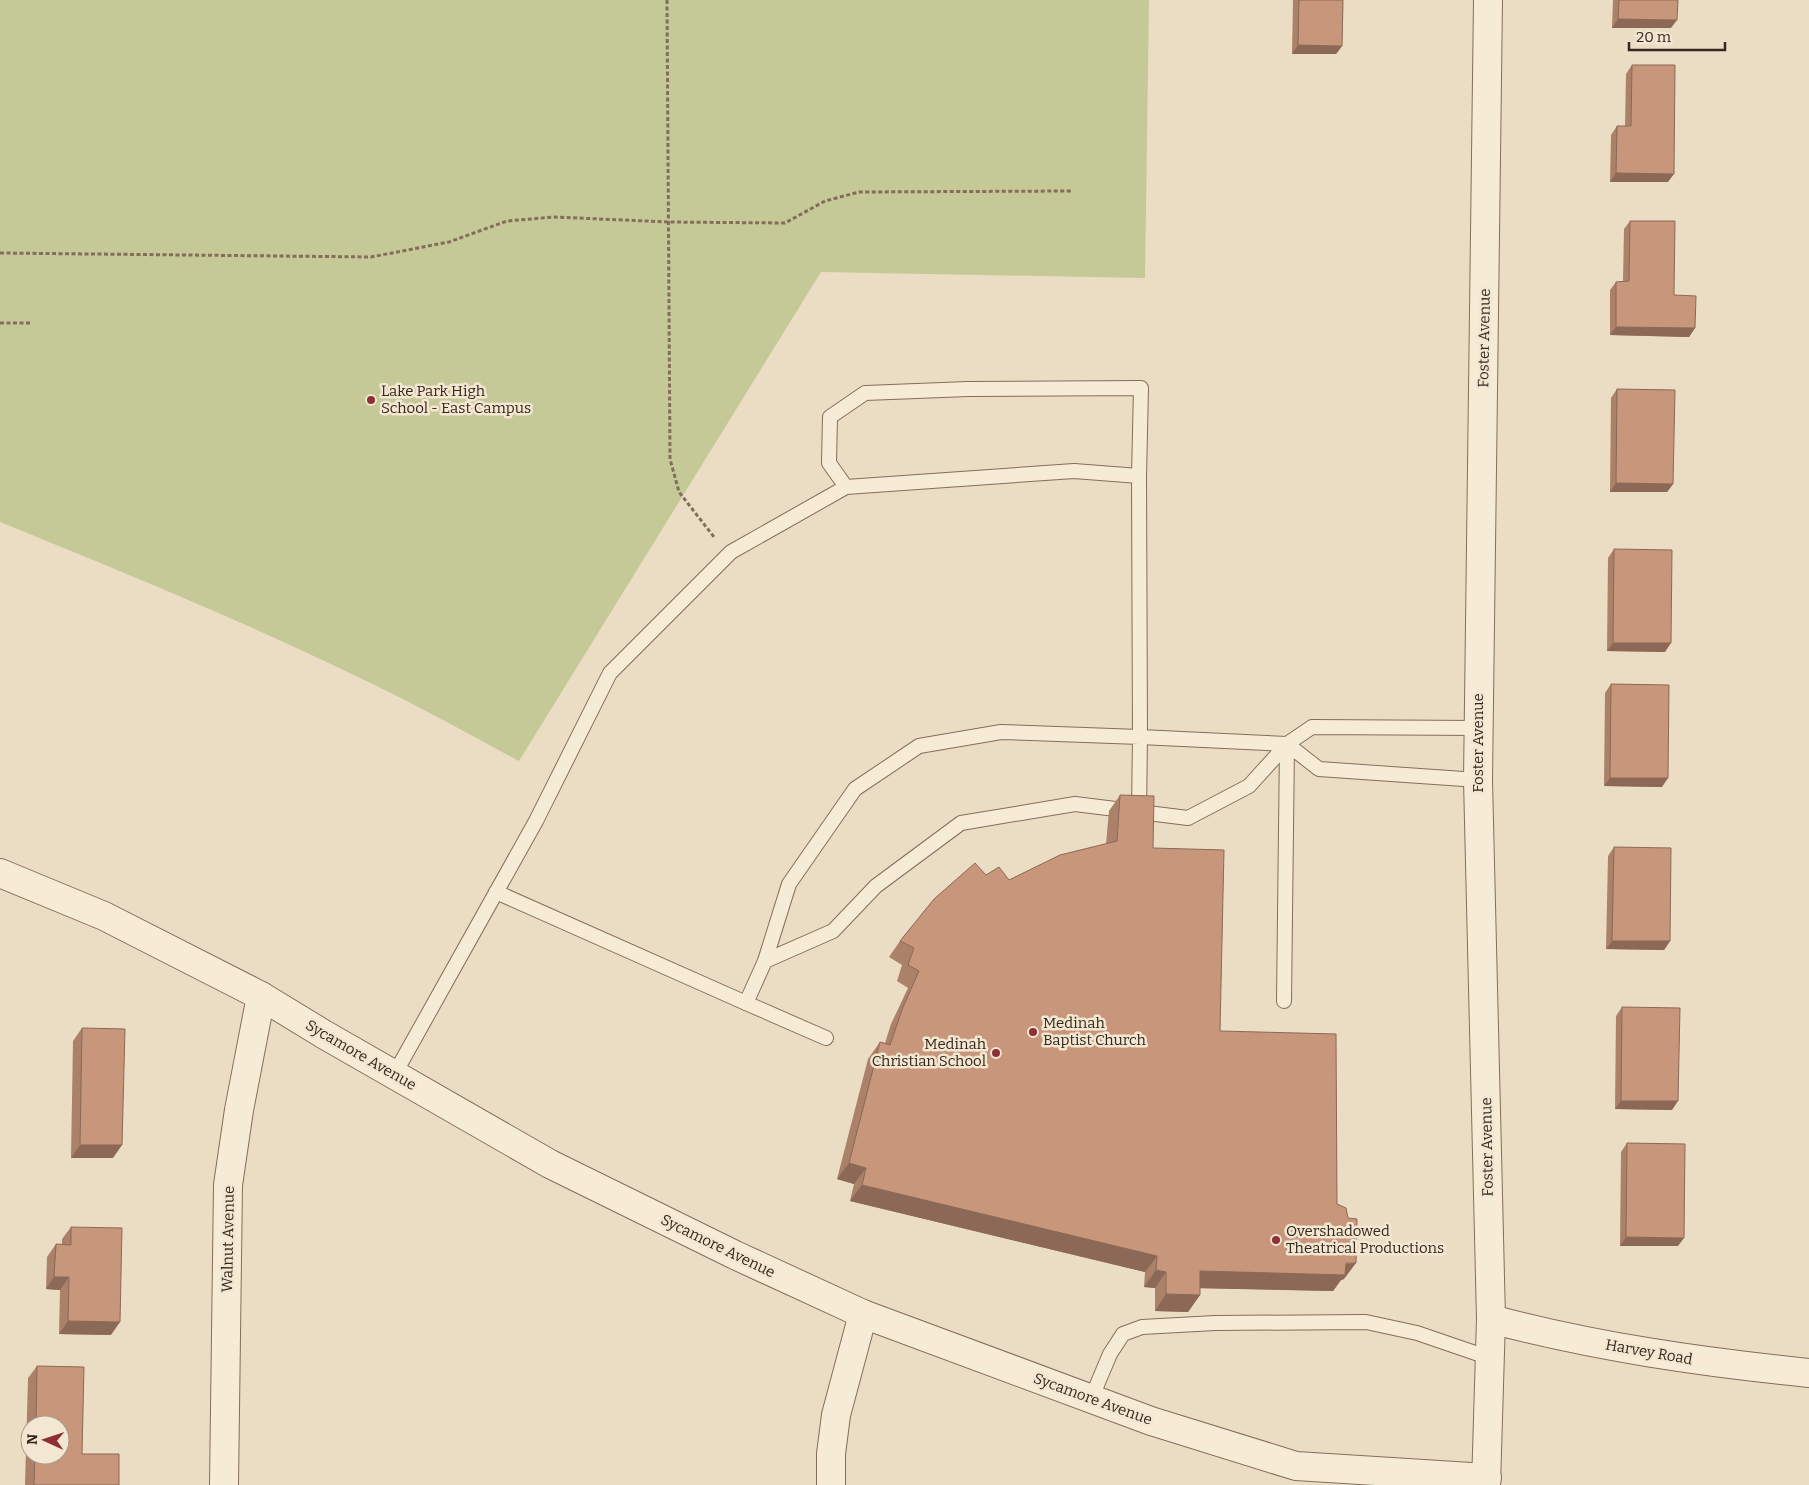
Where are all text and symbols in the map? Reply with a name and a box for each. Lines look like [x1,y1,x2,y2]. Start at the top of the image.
scale bar [1629,20,1725,52]
text: 20 m [1636,28,1672,46]
street label: Foster Avenue [1474,288,1494,388]
place label: Lake Park High School - East Campus [381,382,531,417]
marker: Lake Park High School - East Campus [365,394,377,406]
street label: Foster Avenue [1469,693,1487,793]
place label: Medinah Baptist Church [1043,1014,1147,1049]
street label: Sycamore Avenue [302,1016,420,1094]
marker: Medinah Baptist Church [1027,1026,1039,1038]
place label: Medinah Christian School [872,1035,987,1070]
marker: Medinah Christian School [990,1047,1002,1059]
street label: Foster Avenue [1477,1097,1497,1197]
street label: Walnut Avenue [218,1186,238,1292]
street label: Sycamore Avenue [658,1211,778,1281]
place label: Overshadowed Theatrical Productions [1286,1222,1444,1257]
marker: Overshadowed Theatrical Productions [1270,1234,1282,1246]
street label: Harvey Road [1604,1335,1694,1369]
street label: Sycamore Avenue [1031,1369,1155,1429]
north arrow [20,1415,70,1465]
text: N [24,1433,41,1445]

